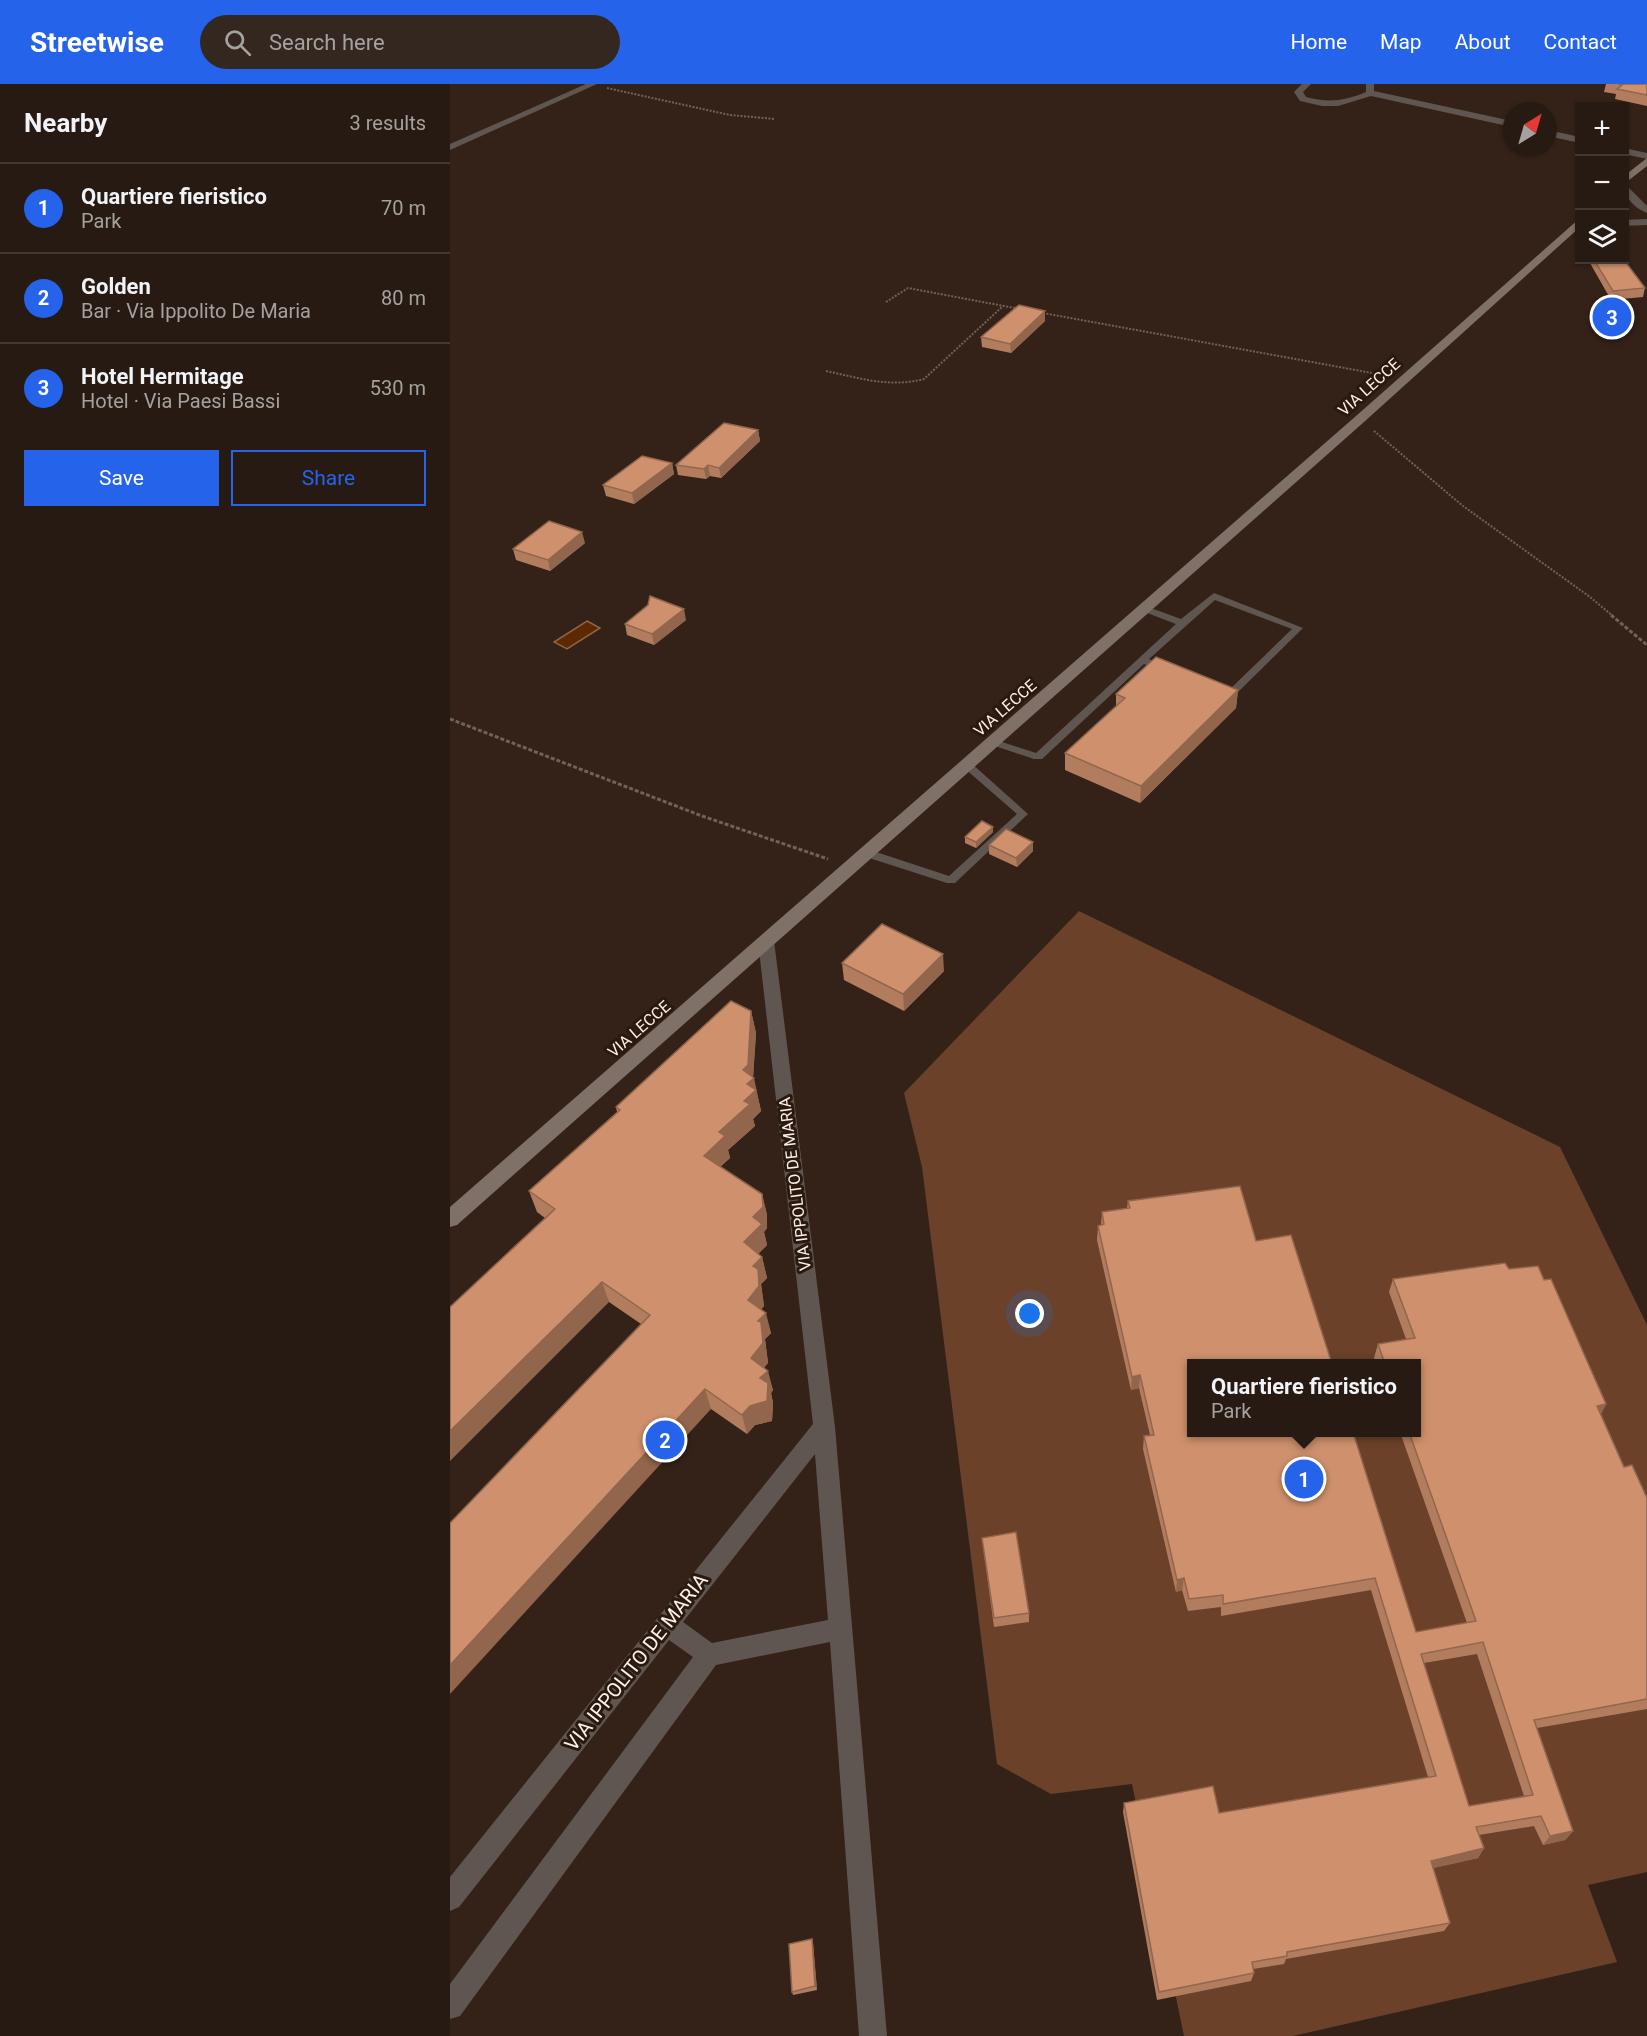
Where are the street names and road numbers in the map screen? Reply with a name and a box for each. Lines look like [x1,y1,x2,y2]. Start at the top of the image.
street label: VIA LECCE [1334,354,1404,420]
street label: VIA LECCE [970,676,1040,740]
street label: VIA LECCE [604,997,674,1061]
street label: VIA IPPOLITO DE MARIA [775,1096,815,1272]
street label: VIA IPPOLITO DE MARIA [559,1569,713,1755]

